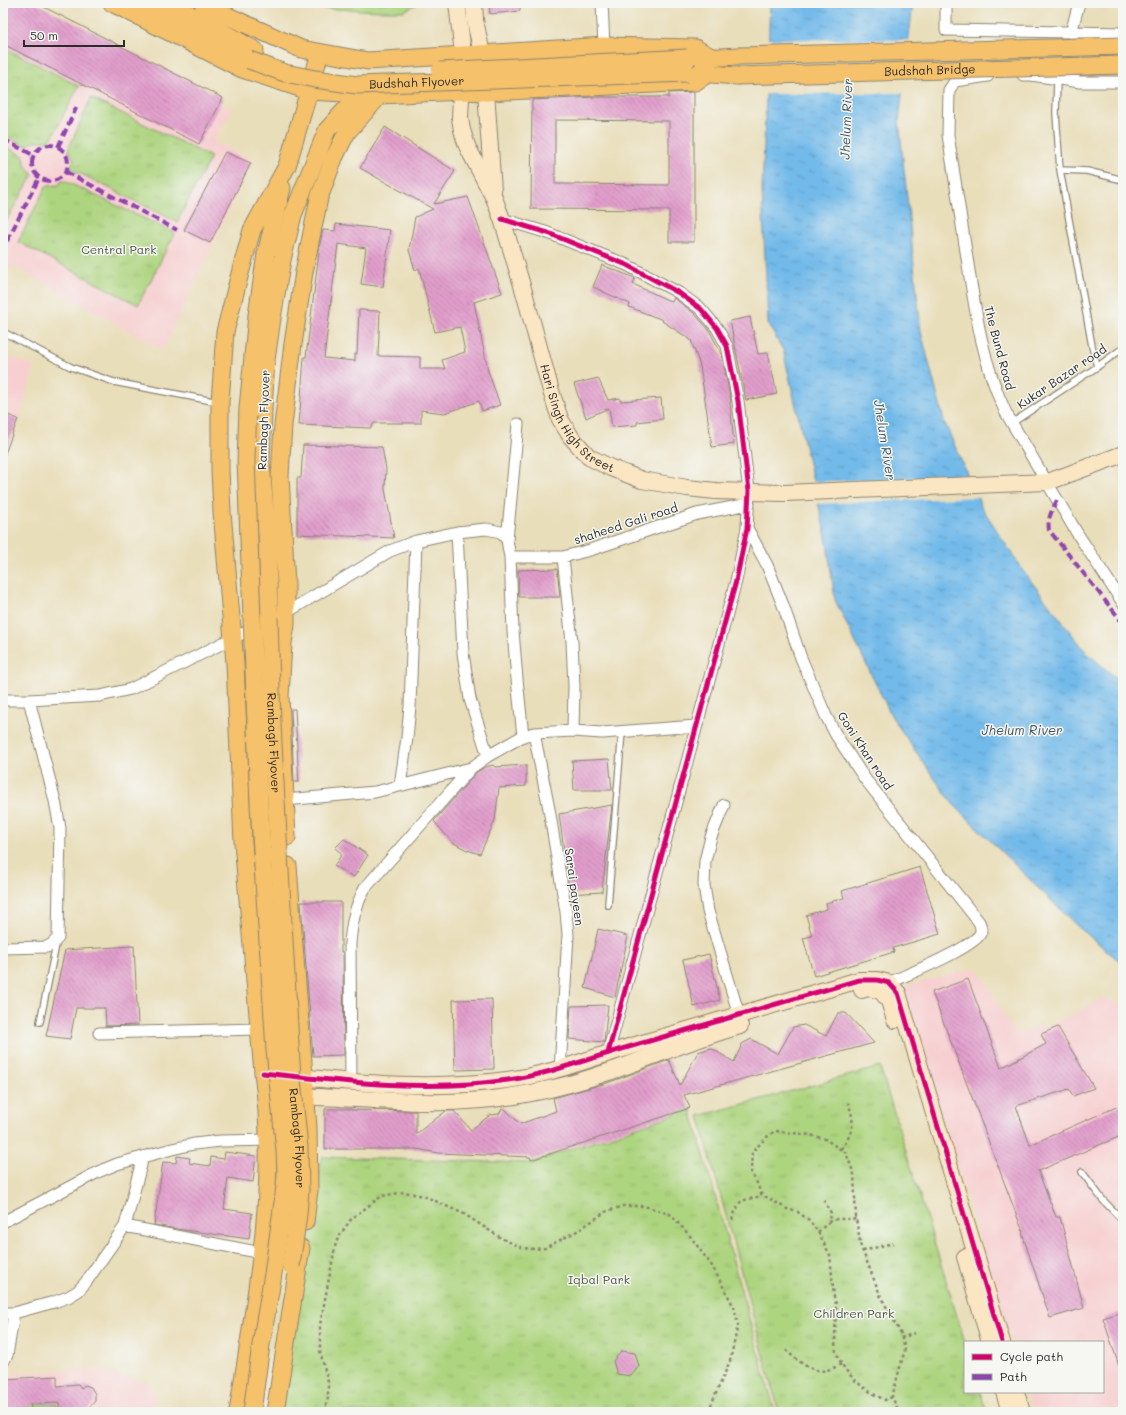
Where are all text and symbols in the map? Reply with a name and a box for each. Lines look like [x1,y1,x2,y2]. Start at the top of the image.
scale bar [24,22,124,48]
text: 50 m [30,27,58,43]
street label: Budshah Bridge [884,60,976,79]
street label: Budshah Flyover [369,72,465,92]
water label: Jhelum River [836,78,855,160]
park label: Central Park [81,241,157,257]
street label: The Bund Road [981,304,1019,392]
street label: Kukar Bazar road [1014,340,1110,412]
street label: Hari Singh High Street [537,362,617,476]
street label: Rambagh Flyover [253,370,273,470]
water label: Jhelum River [871,398,900,482]
street label: shaheed Gali road [572,499,680,547]
street label: Rambagh Flyover [264,692,285,793]
street label: Goni Khan road [835,708,897,793]
water label: Jhelum River [981,721,1063,738]
street label: Sarai payeen [562,847,588,927]
street label: Rambagh Flyover [286,1087,309,1188]
park label: Iqbal Park [568,1271,630,1287]
park label: Children Park [814,1305,894,1321]
legend [964,1341,1104,1393]
text: Cycle path [1000,1348,1063,1364]
text: Path [1000,1368,1027,1384]

